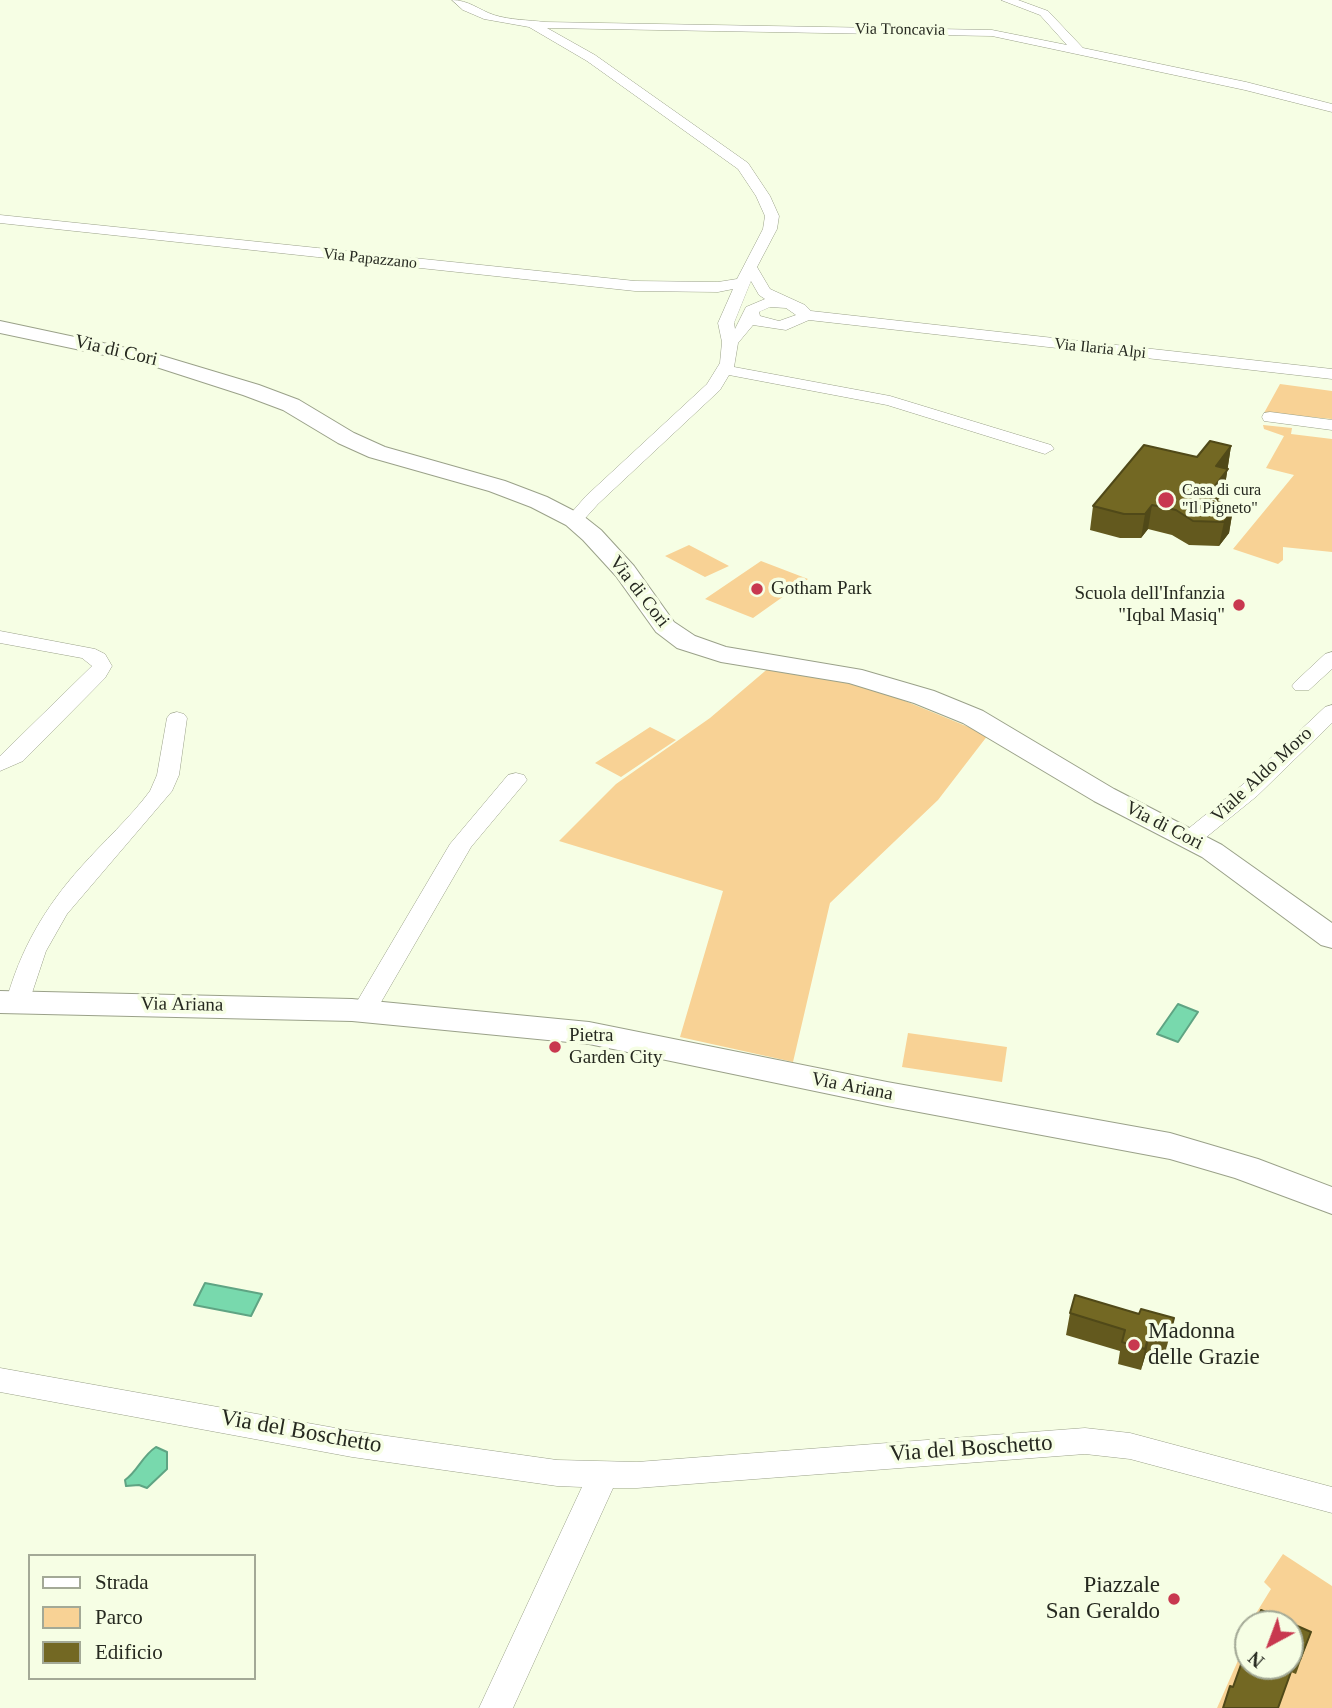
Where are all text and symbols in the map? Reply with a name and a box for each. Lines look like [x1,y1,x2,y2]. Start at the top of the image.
street label: Via Troncavia [855,20,945,40]
street label: Via Papazzano [322,245,418,273]
street label: Via di Cori [72,330,160,372]
street label: Via Ilaria Alpi [1053,335,1147,363]
place label: Casa di cura "Il Pigneto" [1182,481,1261,519]
marker: Casa di cura "Il Pigneto" [1156,490,1176,510]
street label: Via di Cori [604,552,674,632]
place label: Gotham Park [771,578,872,600]
marker: Gotham Park [749,581,765,597]
place label: Scuola dell'Infanzia "Iqbal Masiq" [1074,583,1225,627]
marker: Scuola dell'Infanzia "Iqbal Masiq" [1231,597,1247,613]
street label: Viale Aldo Moro [1207,722,1317,828]
street label: Via di Cori [1121,797,1207,855]
street label: Via Ariana [140,993,224,1017]
place label: Pietra Garden City [569,1025,662,1069]
marker: Pietra Garden City [547,1039,563,1055]
street label: Via Ariana [809,1068,895,1106]
place label: Madonna delle Grazie [1148,1318,1260,1372]
marker: Madonna delle Grazie [1126,1337,1142,1353]
street label: Via del Boschetto [218,1404,384,1460]
street label: Via del Boschetto [889,1430,1053,1468]
legend [28,1554,256,1680]
text: Strada [95,1570,149,1594]
place label: Piazzale San Geraldo [1046,1572,1160,1626]
marker: Piazzale San Geraldo [1166,1591,1182,1607]
text: Parco [95,1605,143,1629]
north arrow [1234,1610,1304,1680]
text: Edificio [95,1640,163,1664]
text: N [1244,1647,1268,1672]

